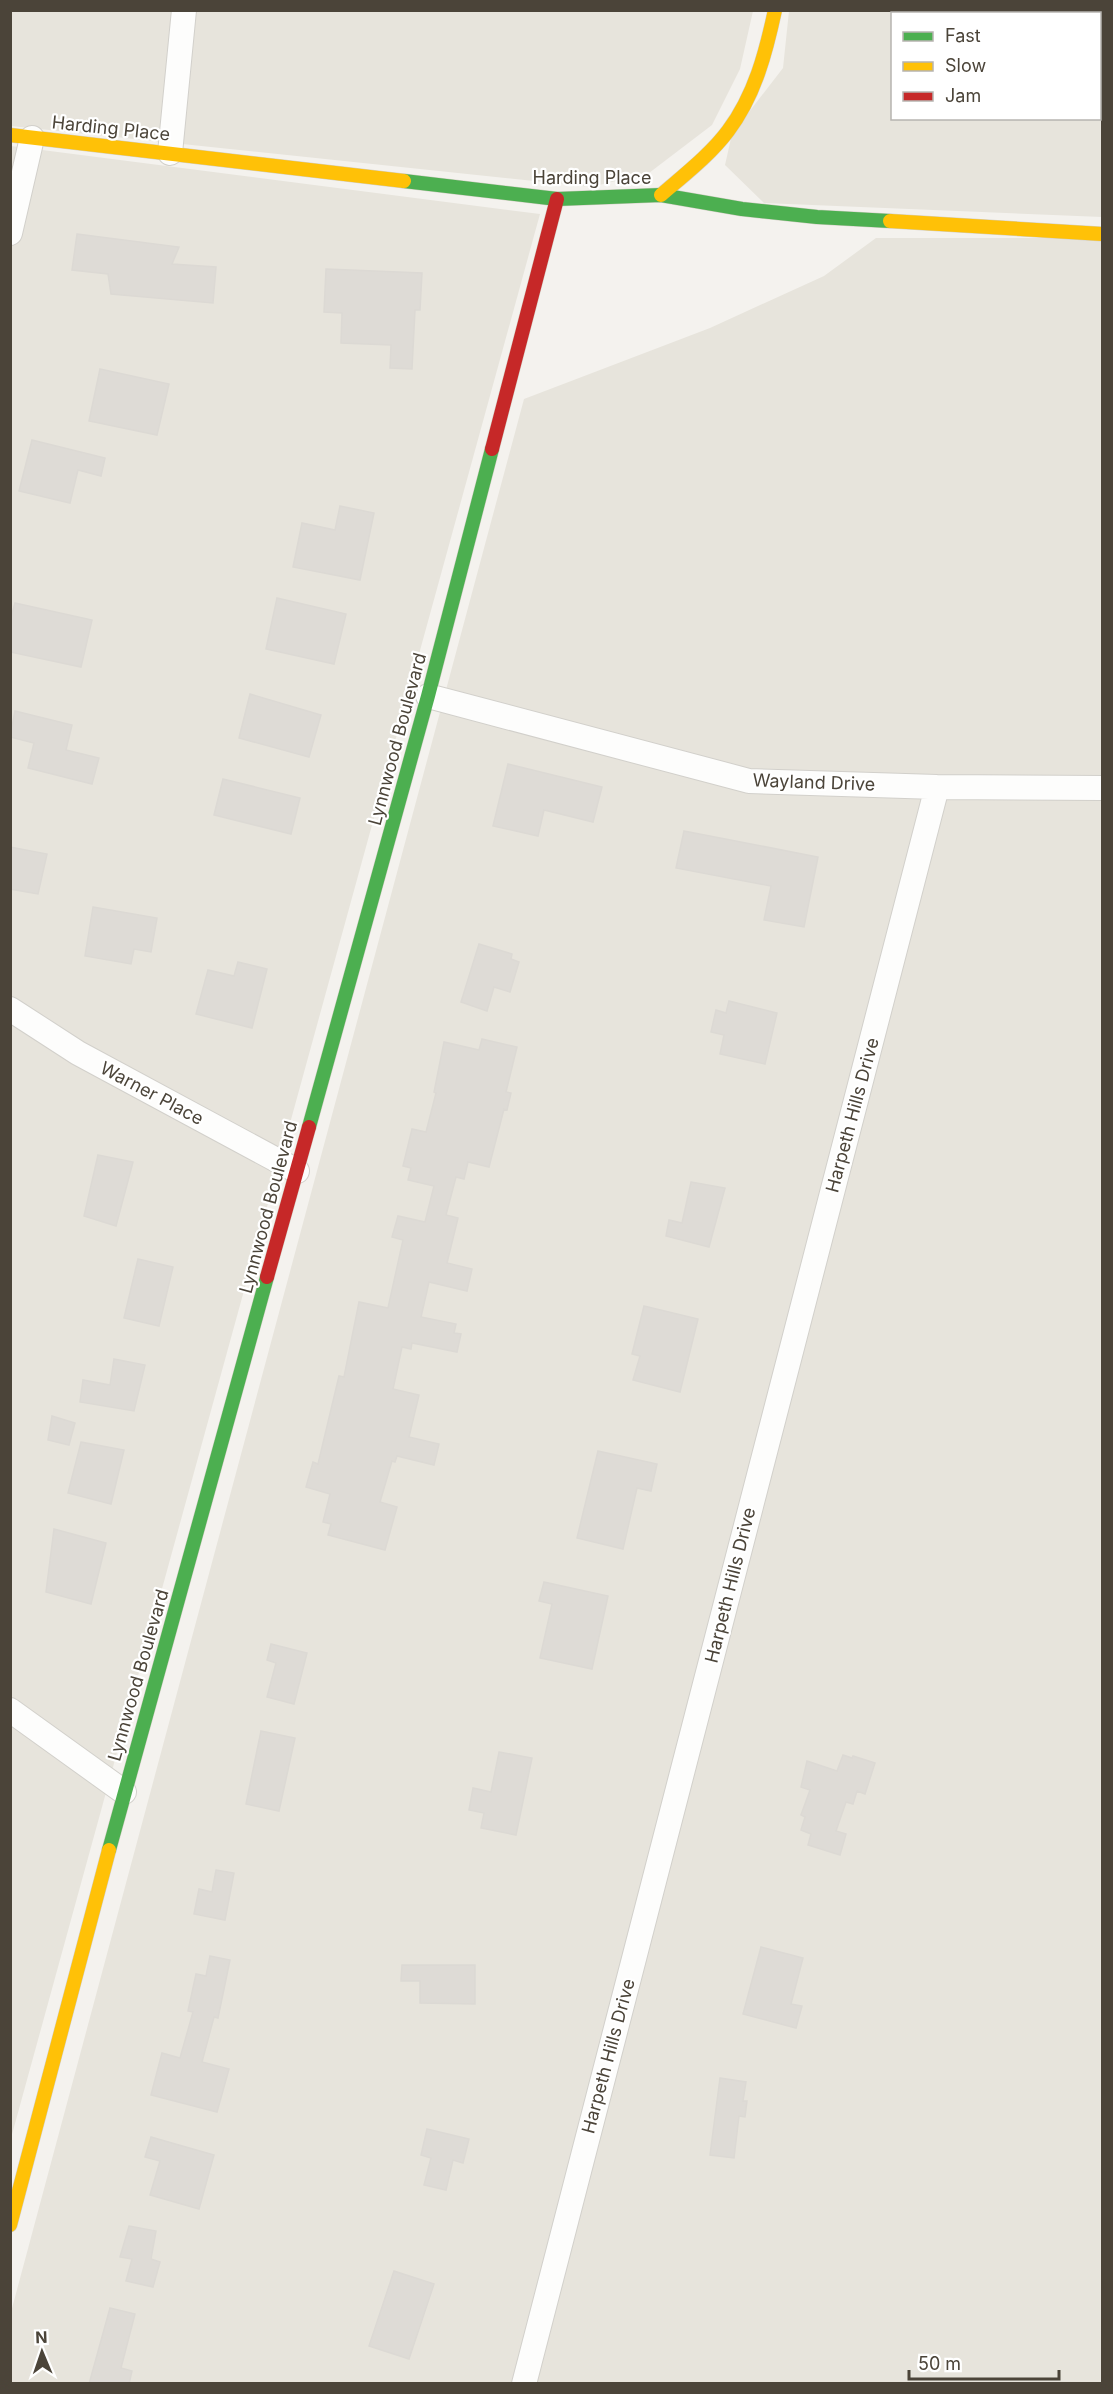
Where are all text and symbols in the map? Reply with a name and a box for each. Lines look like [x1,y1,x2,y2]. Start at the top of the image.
legend [891,12,1101,120]
text: Fast [945,25,981,46]
text: Slow [945,55,986,76]
text: Jam [945,85,981,106]
street label: Harding Place [51,111,171,145]
street label: Harding Place [533,167,651,188]
street label: Lynnwood Boulevard [364,650,430,828]
street label: Wayland Drive [752,769,876,795]
street label: Harpeth Hills Drive [821,1035,883,1195]
street label: Warner Place [97,1057,207,1129]
street label: Lynnwood Boulevard [235,1118,301,1296]
street label: Harpeth Hills Drive [701,1505,759,1665]
street label: Lynnwood Boulevard [103,1587,173,1763]
street label: Harpeth Hills Drive [577,1976,639,2136]
north arrow [12,2322,72,2382]
text: N [35,2327,48,2347]
scale bar [909,2343,1059,2381]
text: 50 m [918,2353,961,2374]

